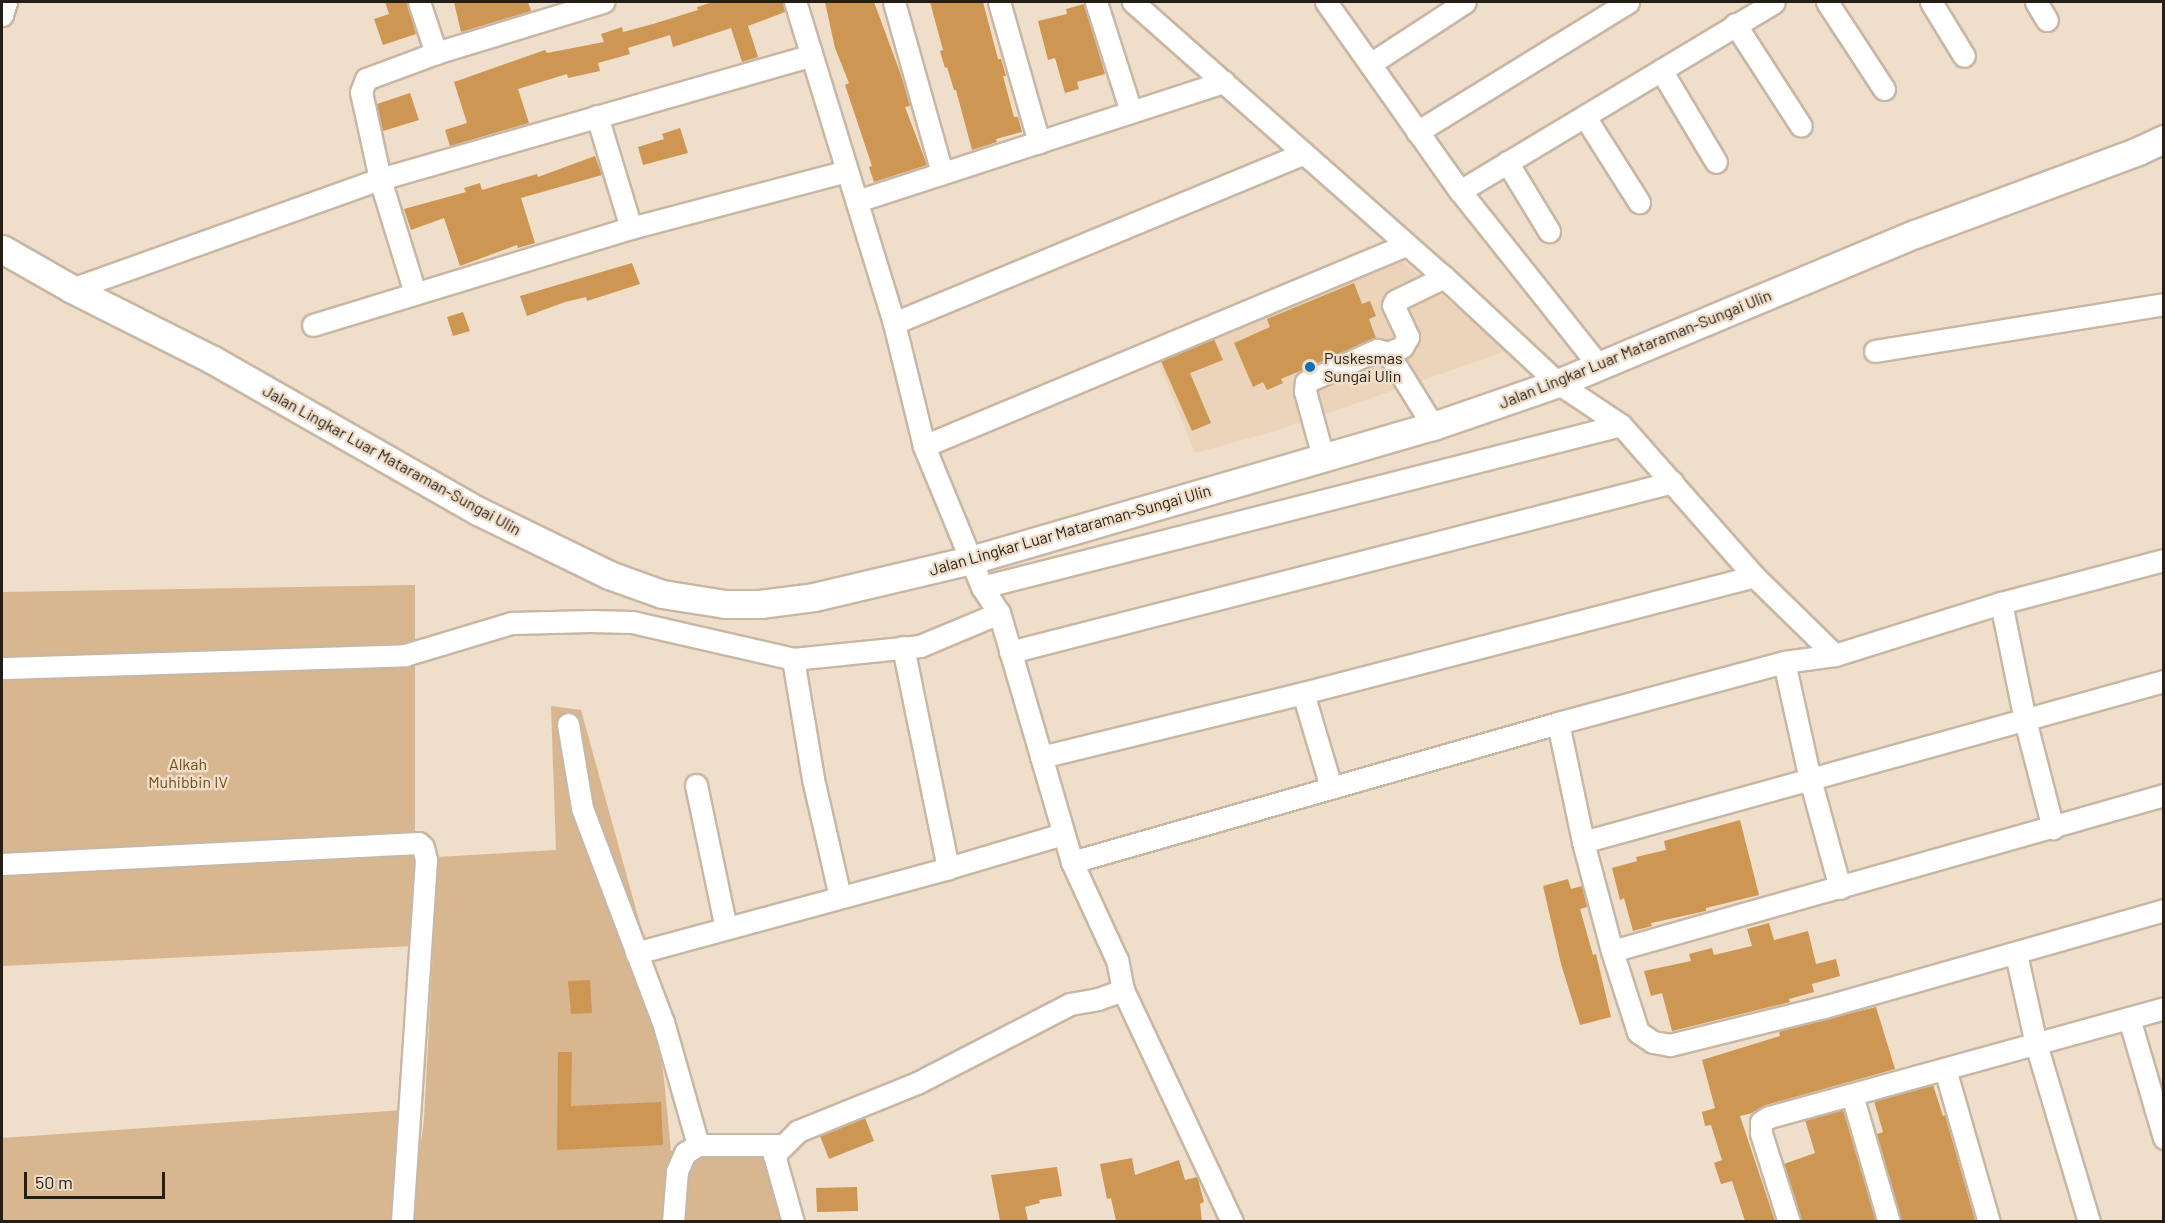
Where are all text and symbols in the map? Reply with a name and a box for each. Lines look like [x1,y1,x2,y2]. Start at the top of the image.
street label: Jalan Lingkar Luar Mataraman-Sungai Ulin [1496,285,1774,413]
place label: Puskesmas Sungai Ulin [1324,348,1403,386]
marker: Puskesmas Sungai Ulin [1301,358,1319,376]
street label: Jalan Lingkar Luar Mataraman-Sungai Ulin [259,381,525,539]
street label: Jalan Lingkar Luar Mataraman-Sungai Ulin [927,480,1213,580]
park label: Alkah Muhibbin IV [148,754,228,792]
scale bar [27,1160,168,1198]
text: 50 m [35,1171,73,1193]

